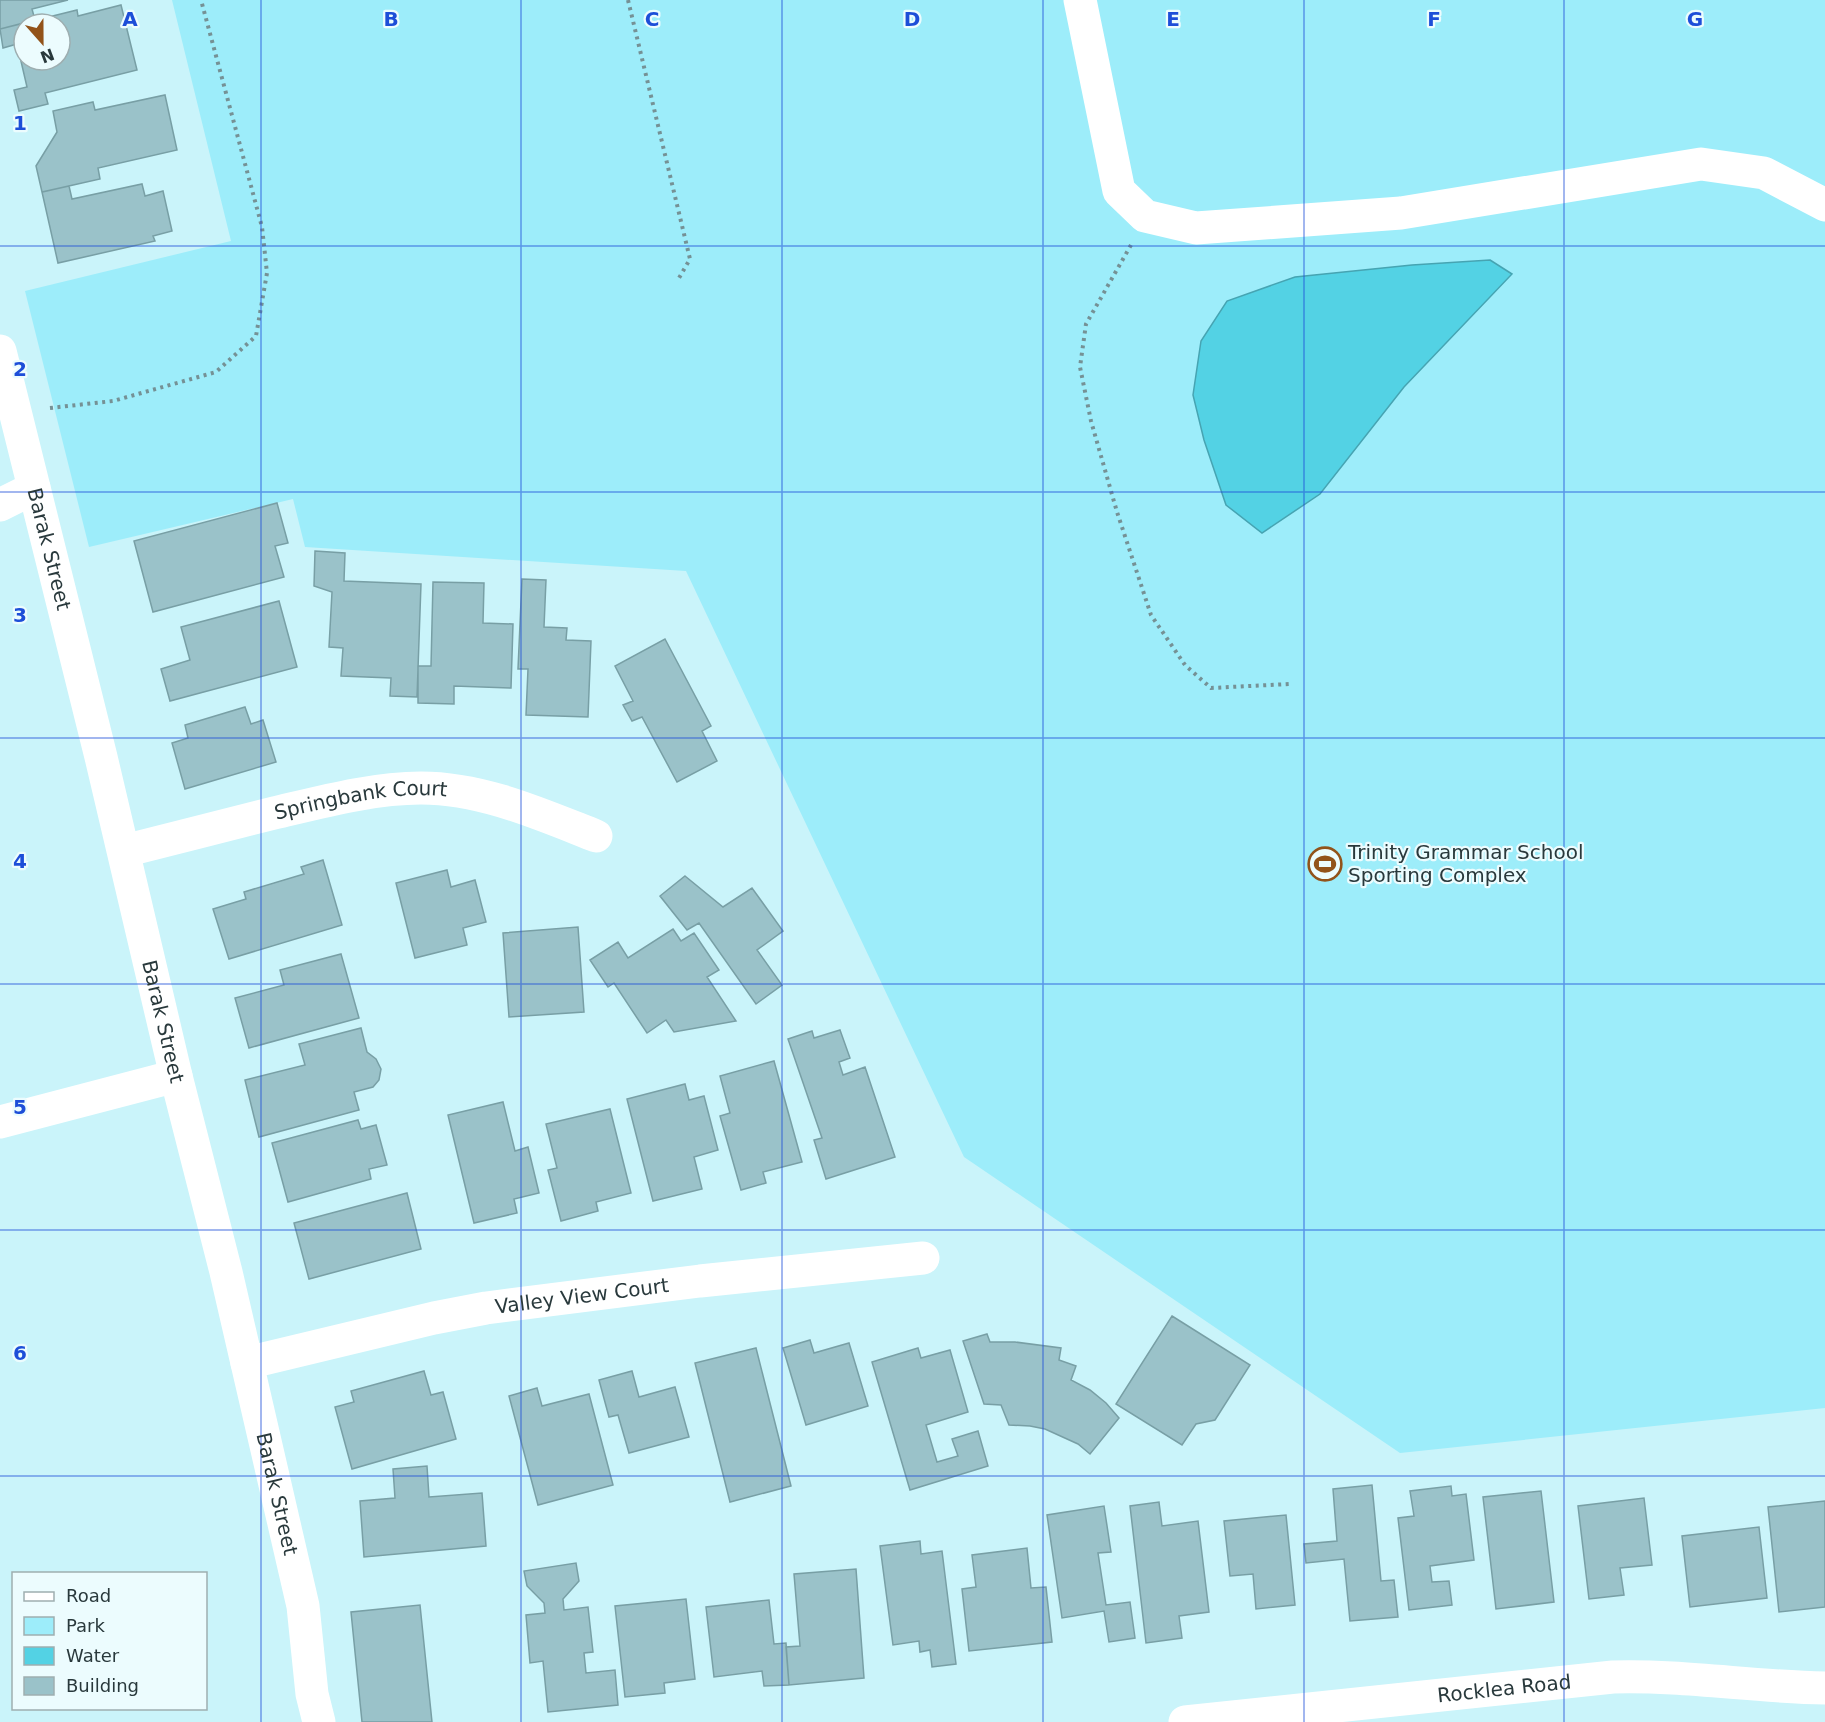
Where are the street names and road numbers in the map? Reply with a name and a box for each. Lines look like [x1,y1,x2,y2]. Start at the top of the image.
street label: Barak Street [22,485,76,613]
street label: Springbank Court [272,776,449,825]
street label: Barak Street [137,958,189,1085]
street label: Valley View Court [494,1273,670,1319]
street label: Barak Street [251,1430,303,1558]
street label: Rocklea Road [1436,1669,1572,1707]

